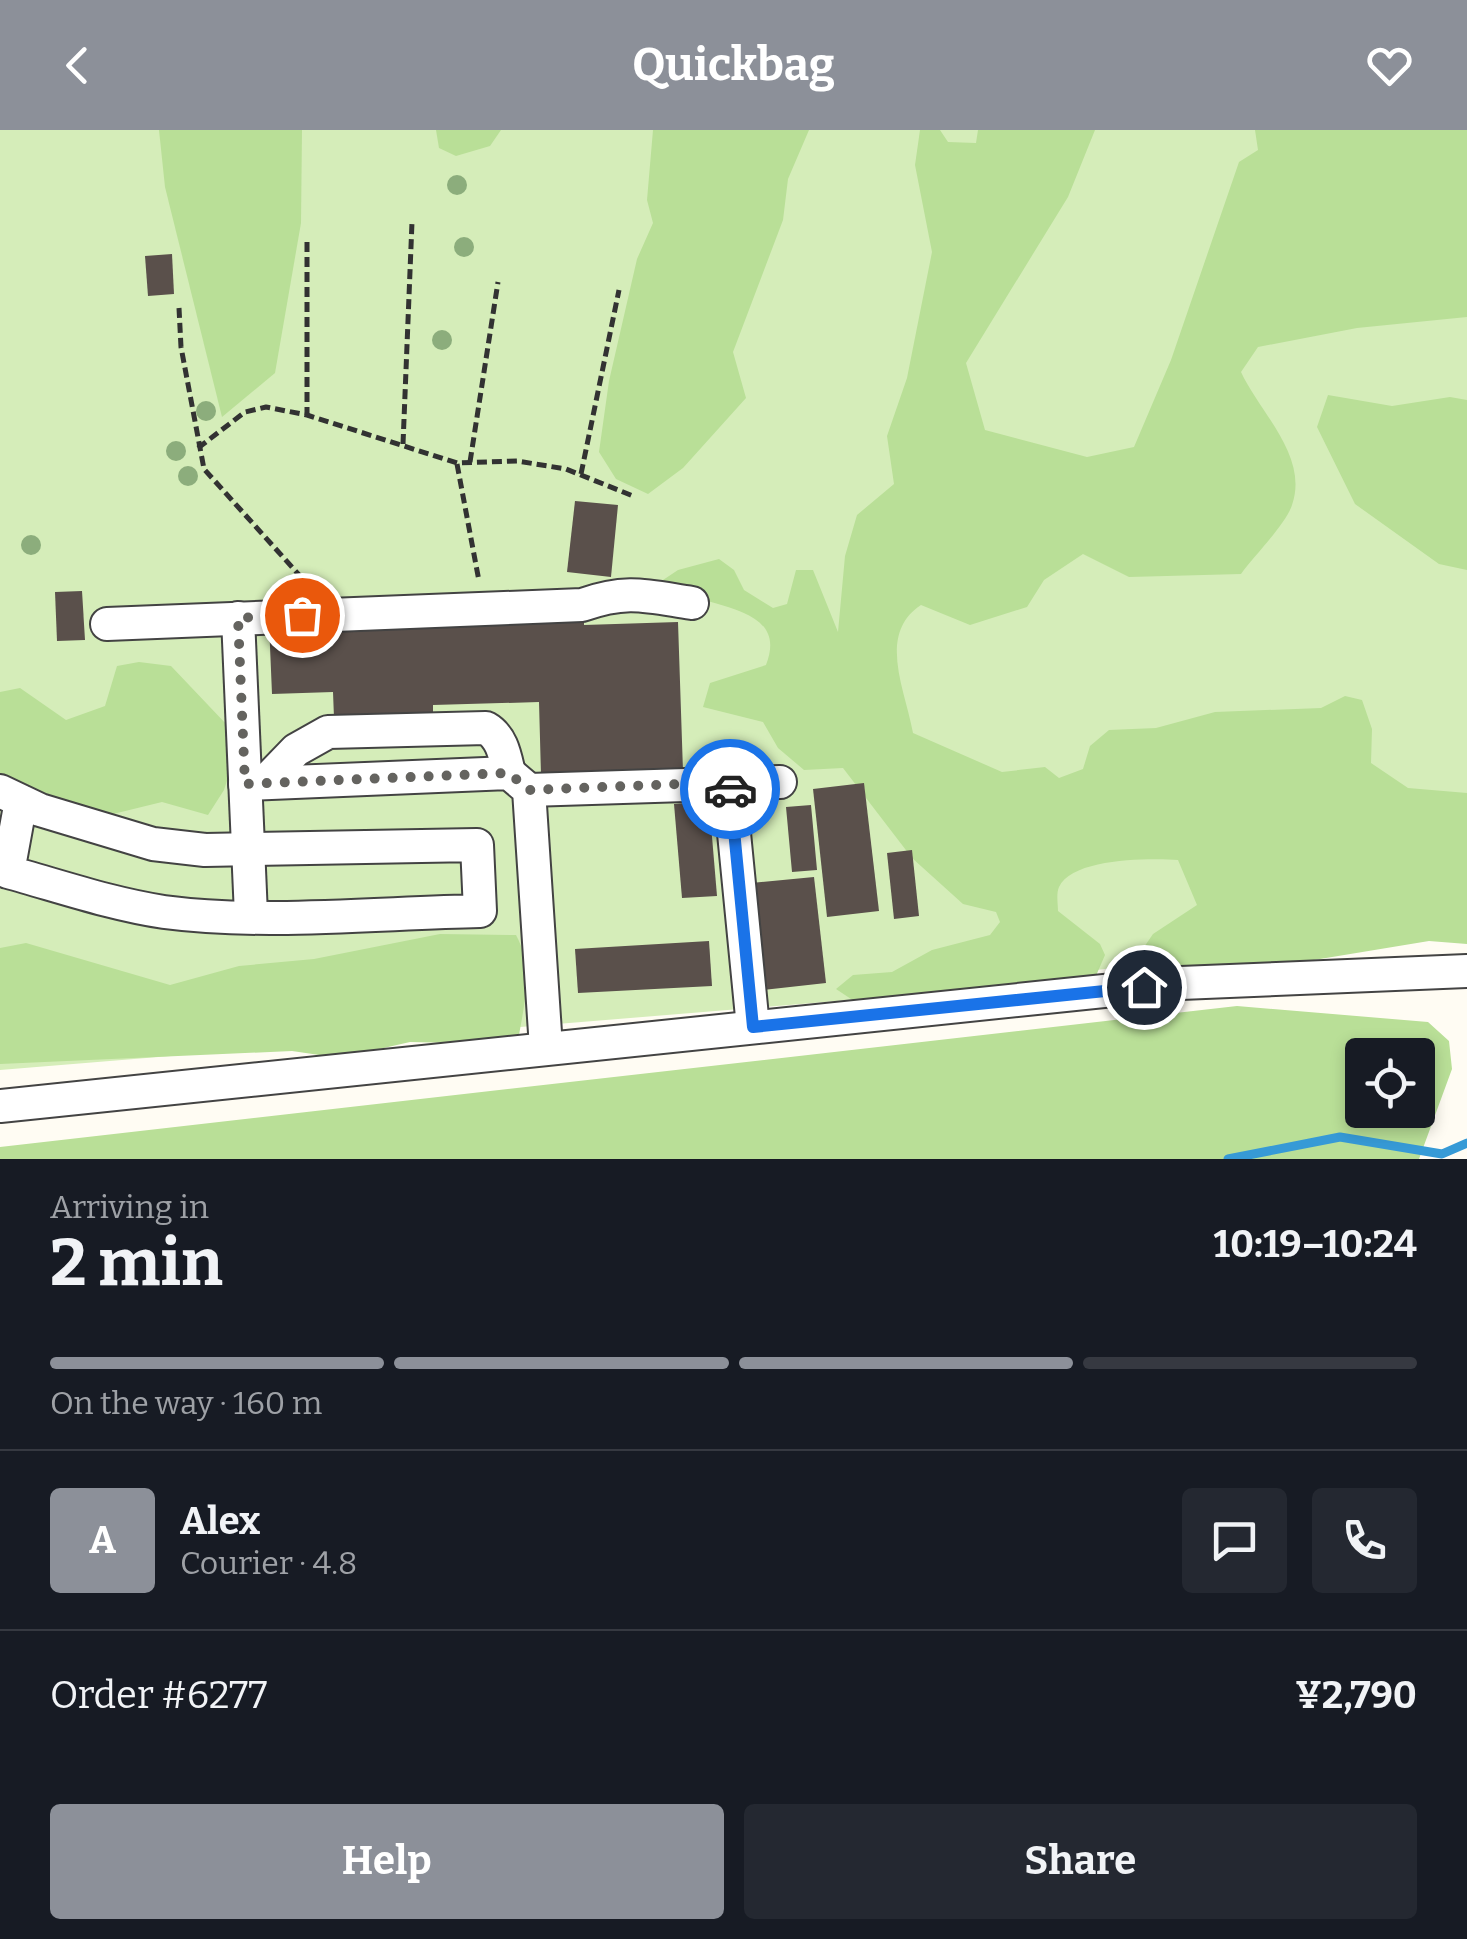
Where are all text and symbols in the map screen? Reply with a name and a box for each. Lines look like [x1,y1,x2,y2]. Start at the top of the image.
icon: back [50,38,105,93]
text: Quickbag [632,38,835,92]
icon: heart [1362,38,1417,93]
pin [260,573,345,658]
icon: bag [275,588,330,643]
courier [680,739,780,839]
icon: car [703,762,758,817]
pin [1102,945,1187,1030]
icon: home [1117,960,1172,1015]
map controls [1345,1038,1435,1128]
button: locate [1345,1038,1435,1128]
text: Arriving in [50,1188,209,1226]
text: 10:19–10:24 [1214,1221,1417,1267]
text: 2 min [50,1224,223,1302]
text: On the way · 160 m [50,1384,322,1422]
button: chat [1182,1488,1287,1593]
button: phone [1312,1488,1417,1593]
text: Alex [180,1498,260,1544]
text: A [89,1517,116,1563]
text: Courier · 4.8 [180,1544,357,1582]
text: Order #6277 [50,1672,267,1718]
text: ¥2,790 [1295,1672,1417,1718]
button: Help [50,1804,724,1919]
button: Share [744,1804,1417,1919]

